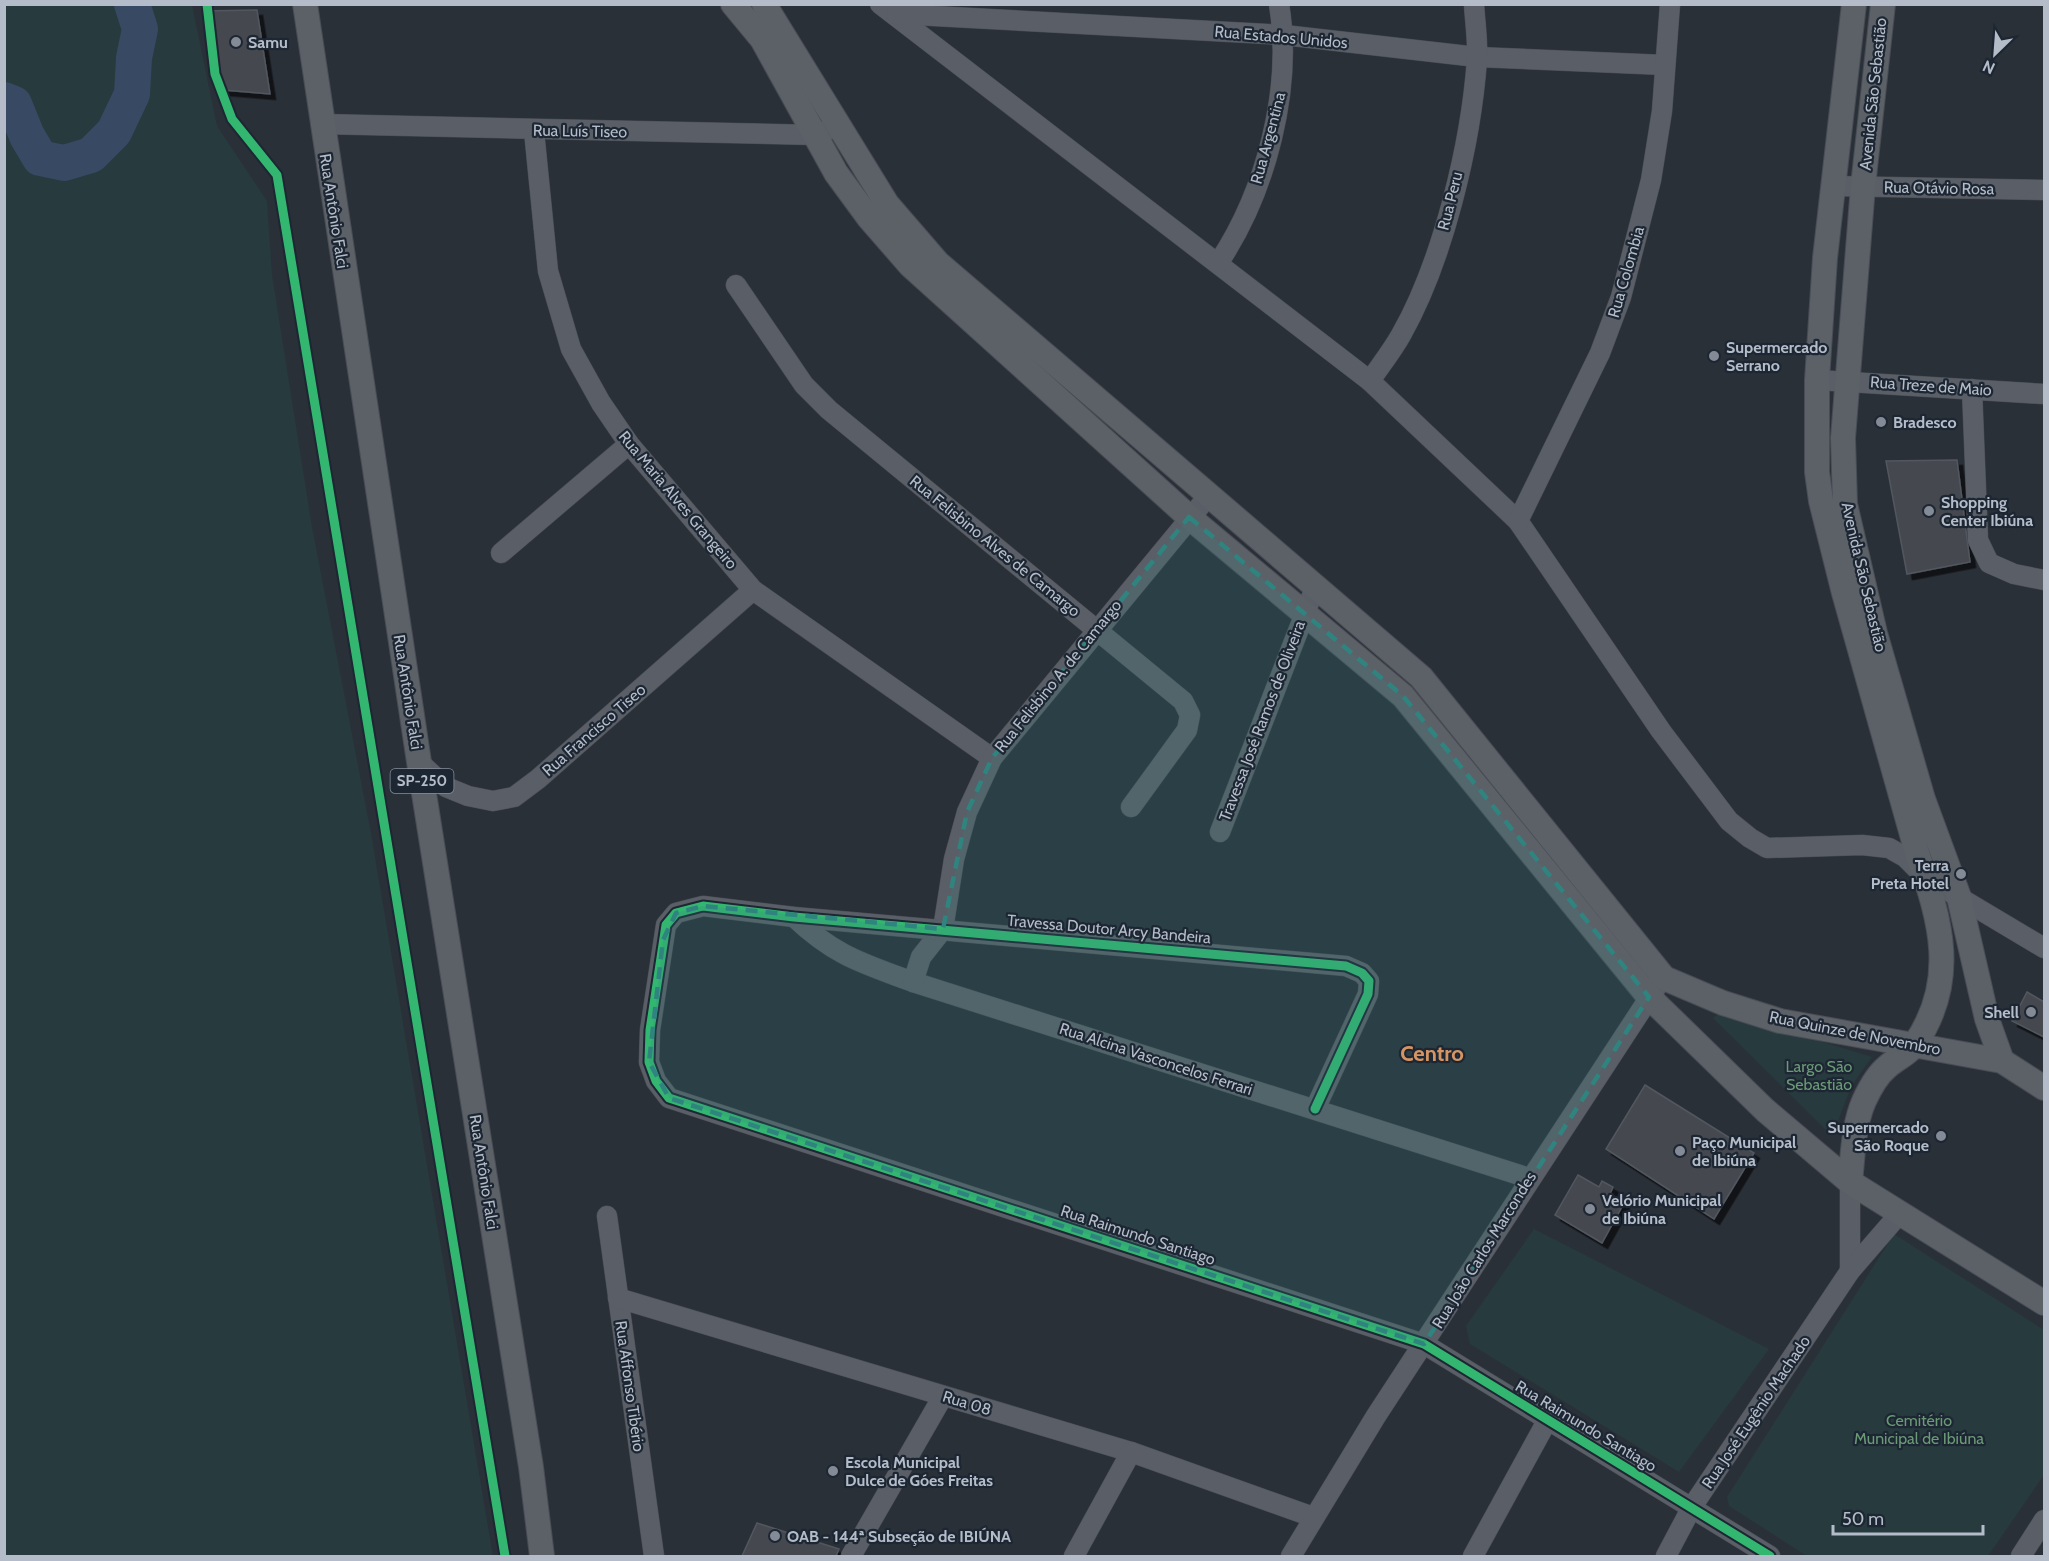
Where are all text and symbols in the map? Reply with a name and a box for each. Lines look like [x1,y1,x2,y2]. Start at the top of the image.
street label: Avenida São Sebastião [1856,17,1890,171]
street label: Rua Estados Unidos [1214,22,1349,52]
north arrow [1965,24,2025,84]
place label: Samu [248,33,288,52]
marker: Samu [229,35,243,49]
text: N [1980,56,1998,78]
street label: Rua Argentina [1247,90,1289,186]
street label: Rua Luís Tiseo [533,121,628,141]
street label: Rua Antônio Falci [316,152,352,270]
street label: Rua Peru [1434,170,1466,232]
street label: Rua Otávio Rosa [1884,178,1995,198]
street label: Rua Colombia [1604,224,1648,320]
place label: Supermercado Serrano [1726,338,1827,375]
marker: Supermercado Serrano [1707,349,1721,363]
street label: Rua Treze de Maio [1870,372,1993,400]
place label: Bradesco [1893,413,1957,432]
marker: Bradesco [1874,415,1888,429]
street label: Rua Maria Alves Grangeiro [615,427,741,573]
street label: Rua Felisbino Alves de Camargo [906,471,1084,621]
place label: Shopping Center Ibiúna [1941,493,2033,530]
street label: Avenida São Sebastião [1838,500,1891,654]
marker: Shopping Center Ibiúna [1922,504,1936,518]
street label: Rua Felisbino A. de Camargo [991,596,1126,756]
street label: Travessa José Ramos de Oliveira [1215,618,1309,824]
street label: Rua Antônio Falci [390,633,426,751]
street label: Rua Francisco Tiseo [538,680,650,780]
road number: SP-250 [390,769,454,793]
place label: Terra Preta Hotel [1871,856,1949,893]
marker: Terra Preta Hotel [1954,867,1968,881]
street label: Travessa Doutor Arcy Bandeira [1006,911,1212,947]
place label: Shell [1984,1003,2019,1022]
marker: Shell [2024,1005,2038,1019]
street label: Rua Quinze de Novembro [1768,1007,1942,1059]
street label: Rua Alcina Vasconcelos Ferrari [1057,1019,1255,1099]
district label: Centro [1400,1040,1464,1067]
park label: Largo São Sebastião [1786,1057,1853,1094]
street label: Rua Antônio Falci [466,1113,502,1231]
place label: Supermercado São Roque [1828,1118,1929,1155]
marker: Supermercado São Roque [1934,1129,1948,1143]
place label: Paço Municipal de Ibiúna [1692,1133,1796,1170]
marker: Paço Municipal de Ibiúna [1673,1144,1687,1158]
street label: Rua João Carlos Marcondes [1428,1168,1540,1332]
place label: Velório Municipal de Ibiúna [1602,1191,1722,1228]
street label: Rua Raimundo Santiago [1058,1201,1218,1269]
marker: Velório Municipal de Ibiúna [1583,1202,1597,1216]
street label: Rua Affonso Tibério [611,1319,649,1453]
street label: Rua José Eugênio Machado [1698,1332,1814,1492]
street label: Rua Raimundo Santiago [1512,1376,1660,1476]
street label: Rua 08 [940,1387,994,1419]
park label: Cemitério Municipal de Ibiúna [1854,1411,1984,1448]
place label: Escola Municipal Dulce de Góes Freitas [845,1453,993,1490]
marker: Escola Municipal Dulce de Góes Freitas [826,1464,840,1478]
scale bar [1833,1498,1983,1536]
text: 50 m [1842,1508,1884,1530]
place label: OAB - 144ª Subseção de IBIÚNA [787,1527,1011,1546]
marker: OAB - 144ª Subseção de IBIÚNA [768,1529,782,1543]

